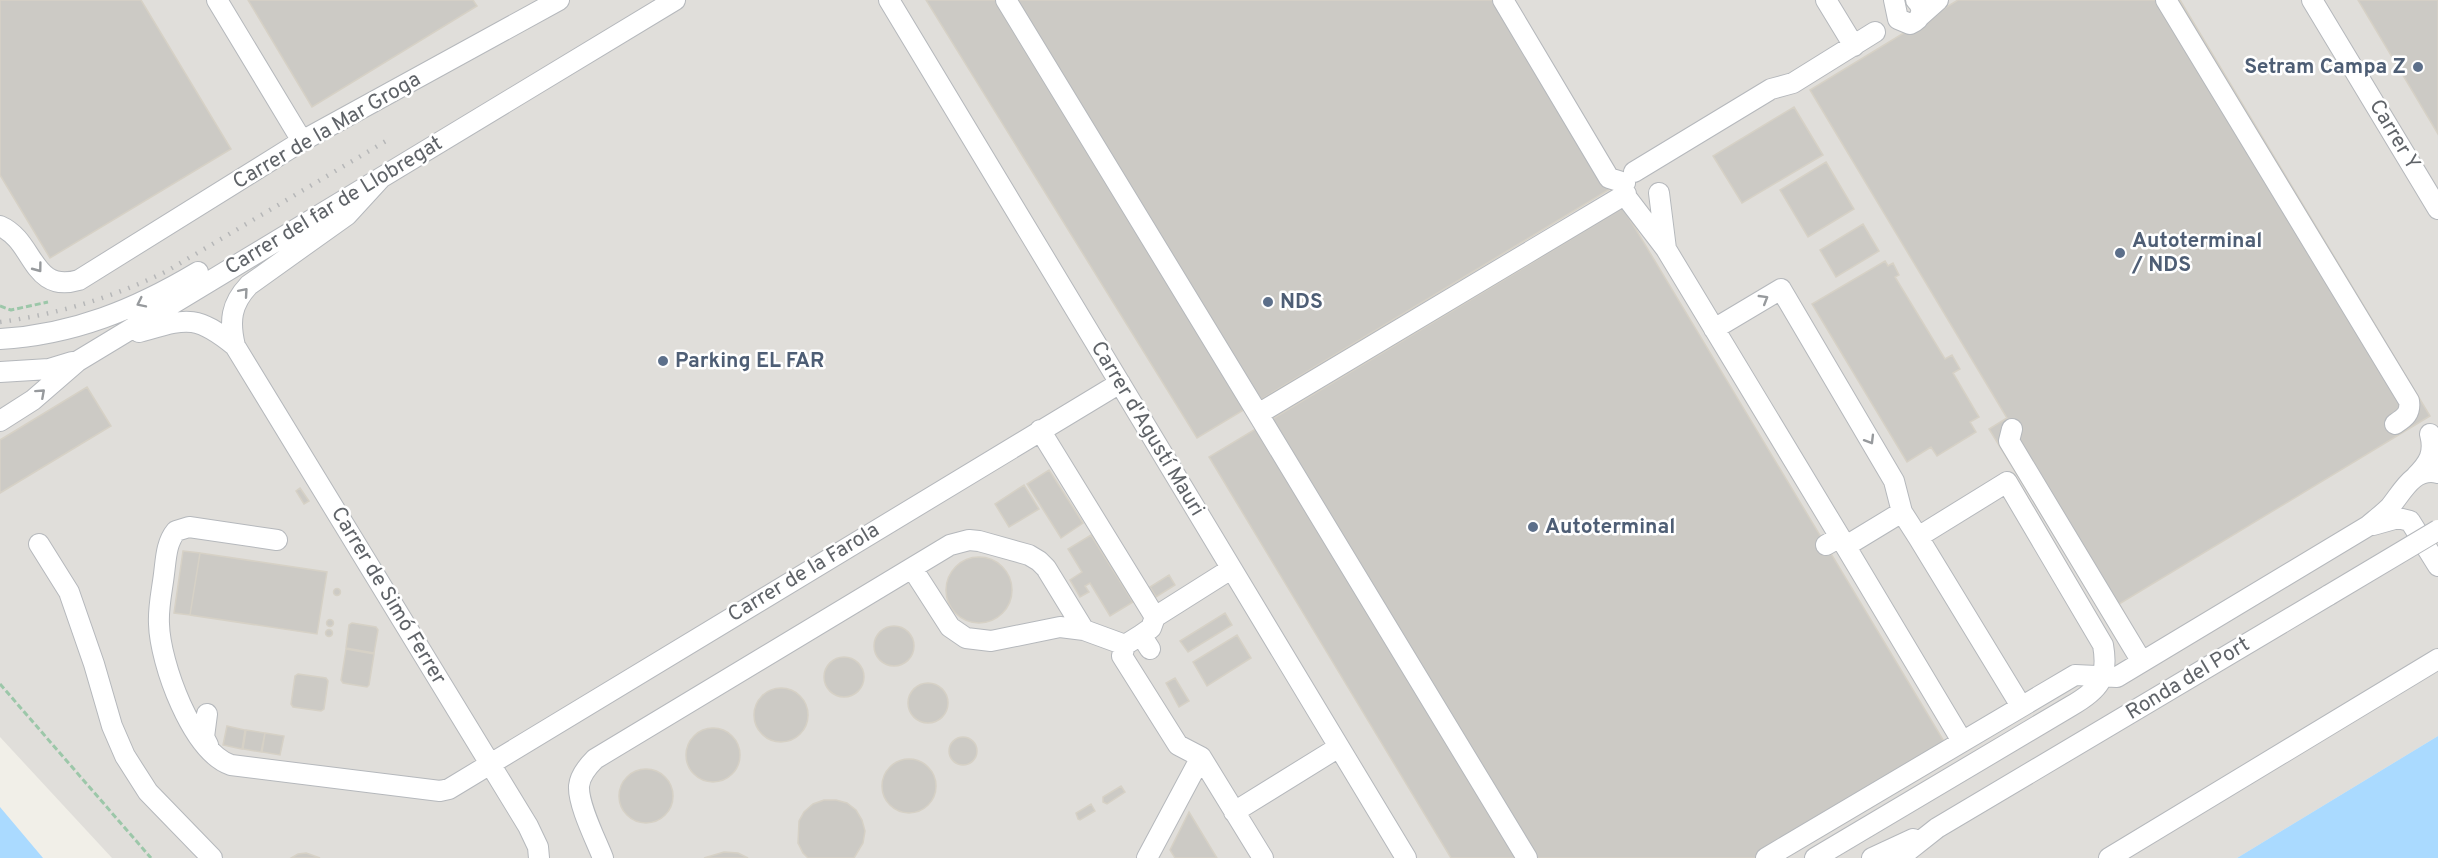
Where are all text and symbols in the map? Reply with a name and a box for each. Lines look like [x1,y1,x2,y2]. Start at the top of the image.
place label: Setram Campa Z [2244,54,2406,81]
marker: Setram Campa Z [2411,60,2425,74]
street label: Carrer de la Mar Groga [228,66,426,196]
street label: Carrer Y [2362,95,2426,175]
street label: Carrer del far de Llobregat [220,130,448,282]
place label: Autoterminal / NDS [2131,228,2262,279]
marker: Autoterminal / NDS [2113,246,2127,260]
one-way arrow [31,262,42,273]
one-way arrow [237,288,248,299]
place label: NDS [1280,289,1323,316]
marker: NDS [1261,295,1275,309]
one-way arrow [1758,295,1768,306]
one-way arrow [137,296,148,308]
street label: Carrer d'Agustí Mauri [1084,336,1210,522]
place label: Parking EL FAR [675,348,824,375]
marker: Parking EL FAR [656,354,670,368]
one-way arrow [34,389,45,400]
one-way arrow [1863,434,1875,444]
street label: Carrer de Simó Ferrer [324,502,452,690]
place label: Autoterminal [1545,514,1675,541]
street label: Carrer de la Farola [723,517,885,629]
marker: Autoterminal [1526,520,1540,534]
street label: Ronda del Port [2121,631,2255,727]

